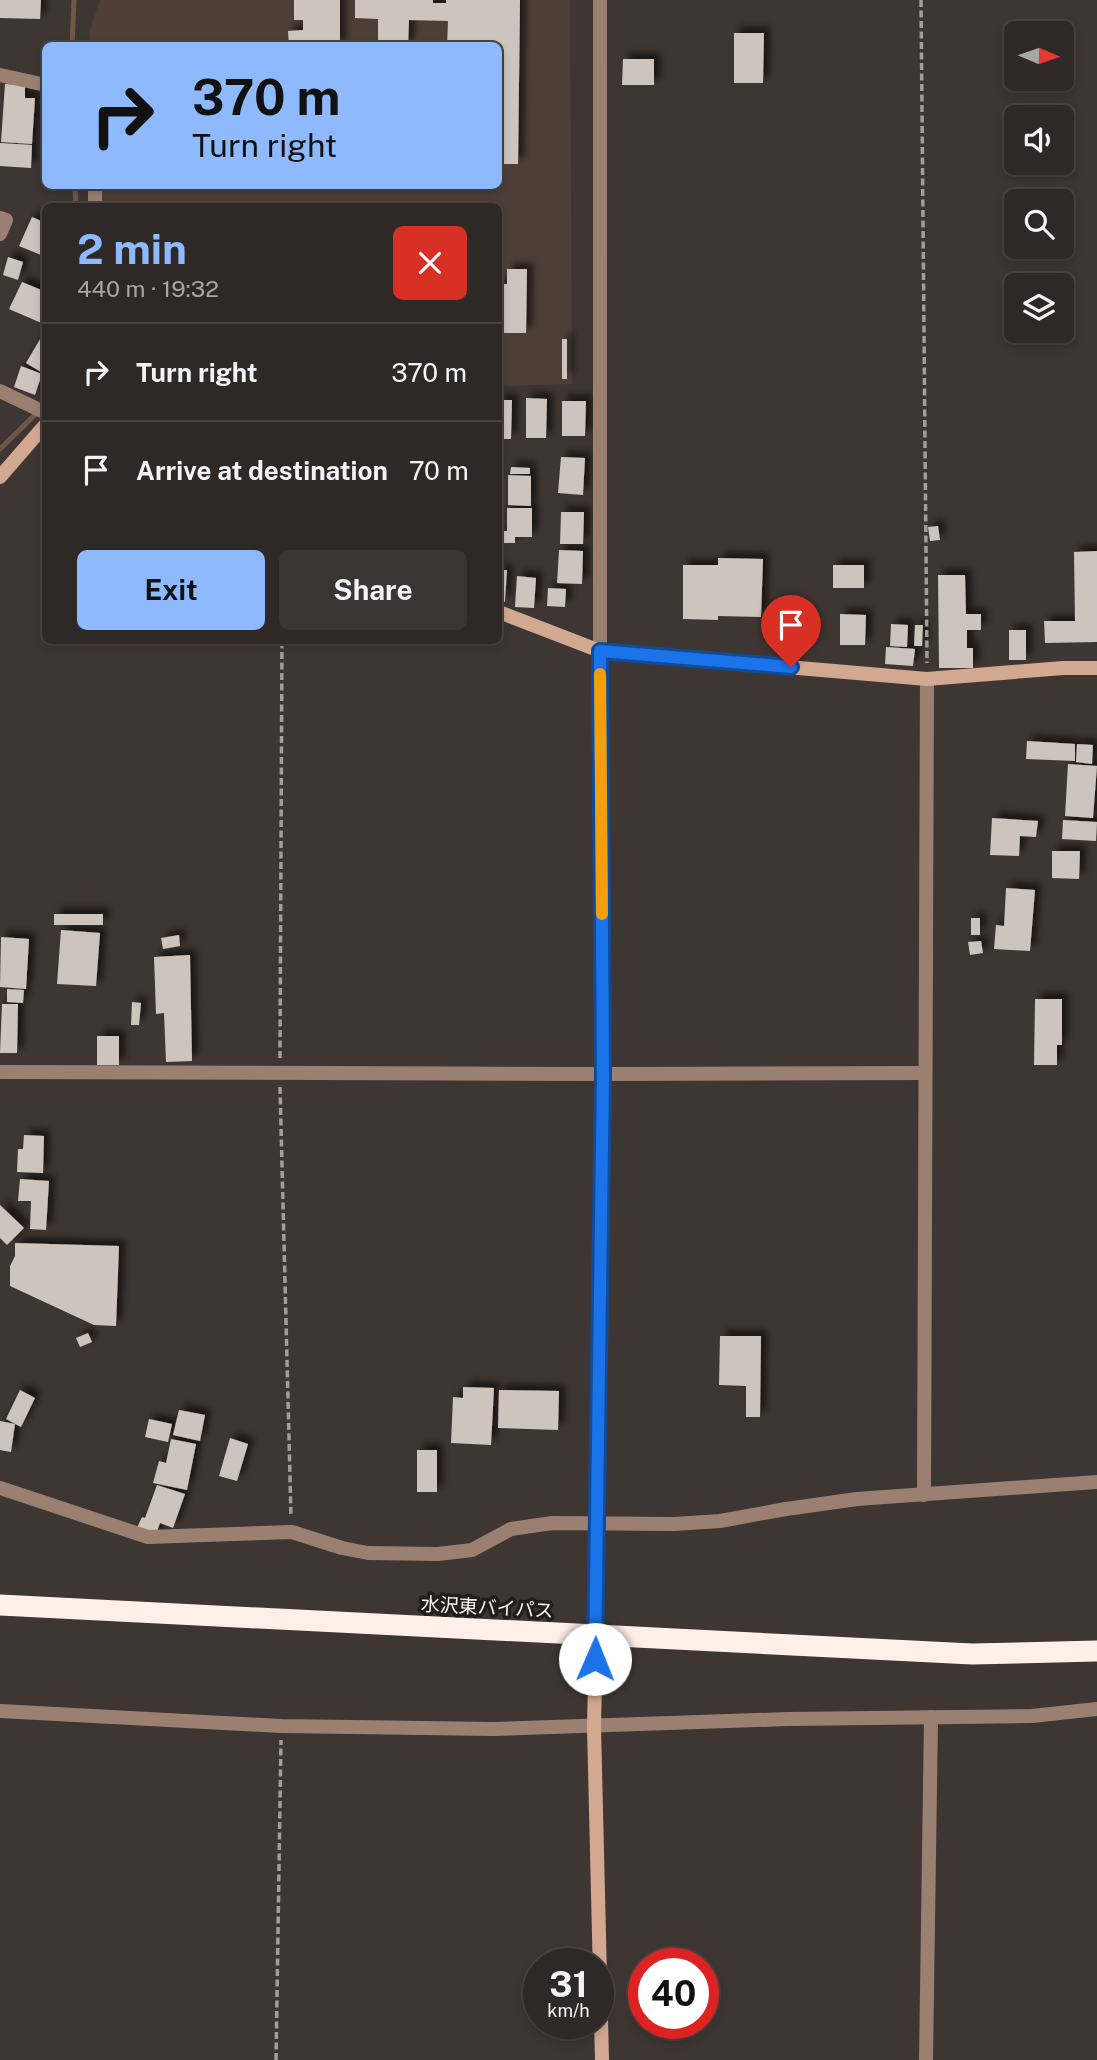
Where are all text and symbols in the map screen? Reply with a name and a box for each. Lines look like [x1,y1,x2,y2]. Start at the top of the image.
north arrow [1004,21,1074,91]
map controls [1004,21,1074,343]
text: 370 m [192,68,341,126]
icon: right [77,70,168,161]
button: sound [1004,105,1074,175]
text: Turn right [192,127,337,164]
button: search [1004,189,1074,259]
text: 2 min [77,224,187,273]
button: close [393,226,467,300]
button: layers [1004,273,1074,343]
text: 440 m · 19:32 [77,275,219,302]
icon: right [77,353,115,391]
text: Turn right [136,357,258,388]
text: 370 m [391,357,467,388]
icon: arrive [77,451,115,489]
text: Arrive at destination [136,455,388,486]
text: 70 m [409,455,469,486]
button: Exit [77,550,265,630]
button: Share [279,550,467,630]
pin [761,595,821,667]
icon: arrive [772,606,810,644]
street label: 水沢東バイパス [420,1593,554,1621]
position arrow [558,1622,632,1696]
speed limit sign: 40 [628,1948,719,2039]
text: 31 [549,1964,588,2005]
text: km/h [547,2000,590,2021]

